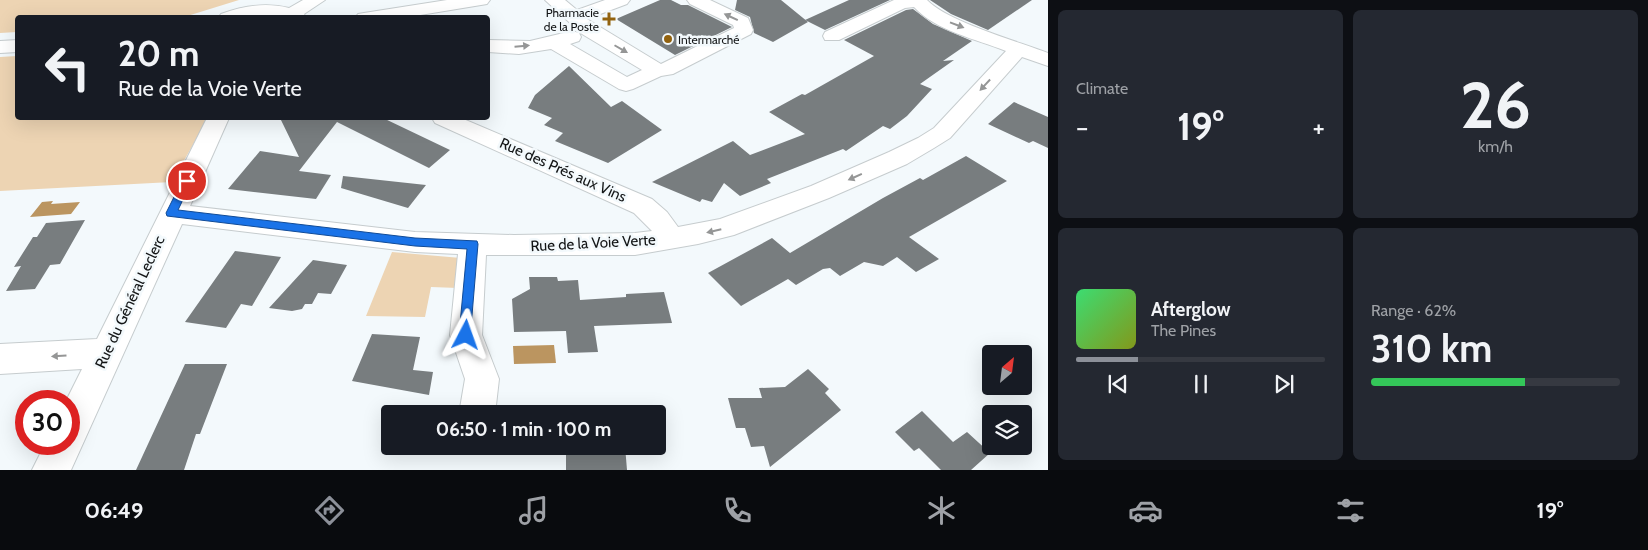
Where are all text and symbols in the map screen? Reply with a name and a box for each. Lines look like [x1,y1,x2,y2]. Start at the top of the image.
place label: Pharmacie de la Poste [544,5,599,34]
one-way arrow [724,12,738,20]
marker: Pharmacie de la Poste [603,13,615,25]
one-way arrow [950,22,964,30]
text: 20 m [118,32,200,75]
place label: Intermarché [678,32,740,47]
marker: Intermarché [662,33,674,45]
icon: left [35,35,100,100]
one-way arrow [514,42,530,50]
one-way arrow [614,45,628,53]
text: 26 [1460,65,1531,144]
text: Rue de la Voie Verte [118,75,302,102]
one-way arrow [979,78,991,90]
text: Climate [1076,79,1128,98]
text: 19° [1177,103,1224,150]
text: − [1076,110,1088,144]
text: + [1313,110,1325,144]
street label: Rue des Prés aux Vins [497,134,629,206]
text: km/h [1478,137,1513,156]
pin [166,160,208,202]
icon: arrive [173,167,201,195]
one-way arrow [848,173,862,181]
one-way arrow [706,227,721,235]
street label: Rue de la Voie Verte [530,231,656,255]
street label: Rue du Général Leclerc [91,233,169,371]
text: Afterglow [1151,298,1231,321]
text: Range · 62% [1371,301,1456,320]
position arrow [439,308,491,360]
text: The Pines [1151,321,1216,340]
text: 310 km [1371,325,1492,372]
north arrow [982,345,1032,395]
map controls [982,345,1032,455]
one-way arrow [51,352,67,360]
icon: previous [1104,370,1132,398]
icon: pause [1187,370,1215,398]
icon: next [1270,370,1298,398]
speed limit sign: 30 [15,390,80,455]
button: layers [982,405,1032,455]
text: 06:50 · 1 min · 100 m [436,418,611,441]
icon: directions [312,493,347,528]
icon: music [516,493,551,528]
icon: phone [720,493,755,528]
icon: climate [924,493,959,528]
icon: car [1128,493,1163,528]
icon: filters [1333,493,1368,528]
text: 06:49 [85,497,143,524]
text: 19° [1537,497,1563,524]

